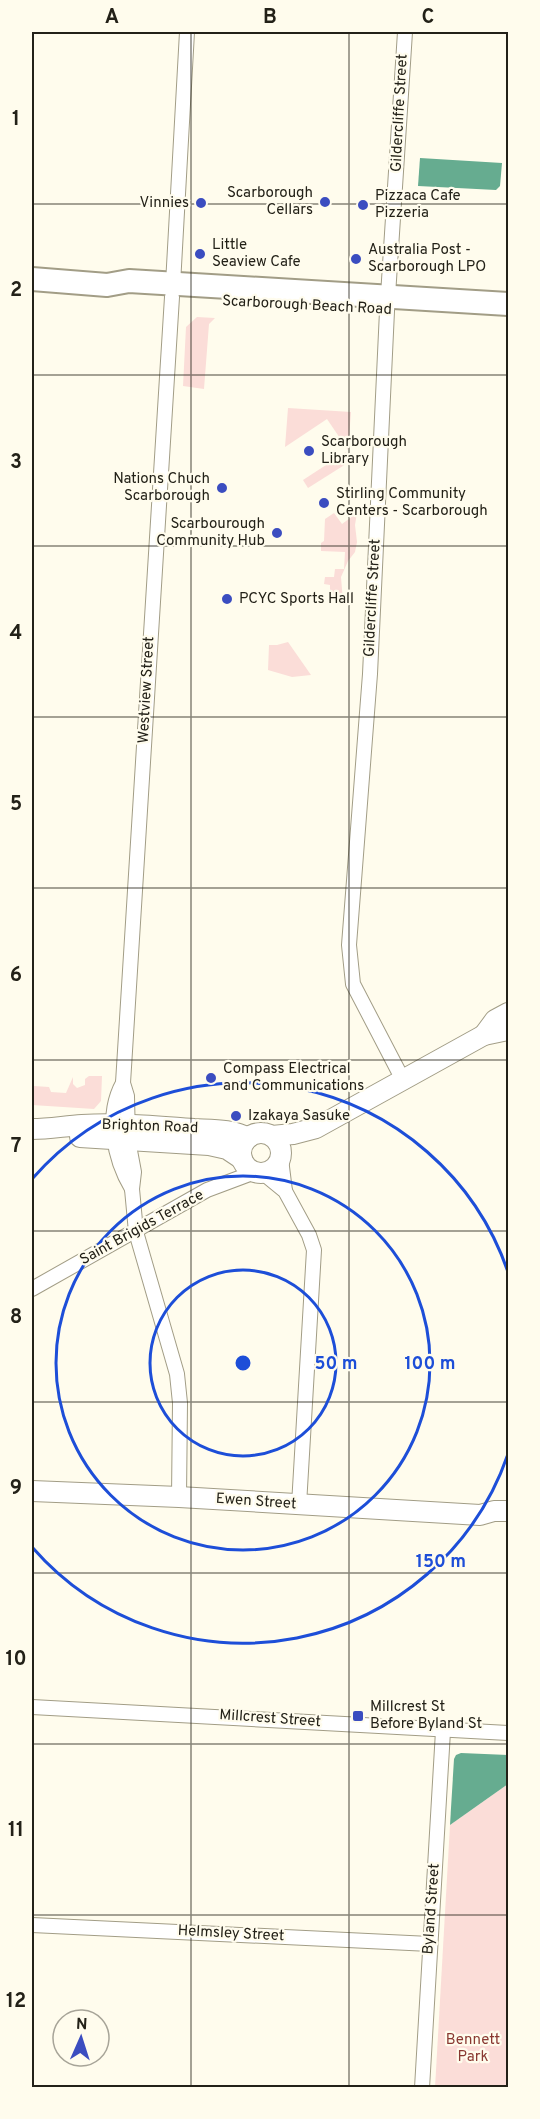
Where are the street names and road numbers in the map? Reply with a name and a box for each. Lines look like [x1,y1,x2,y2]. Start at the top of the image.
street label: Gildercliffe Street [387,53,413,173]
street label: Scarborough Beach Road [222,292,392,320]
street label: Gildercliffe Street [360,538,386,658]
street label: Westview Street [135,636,159,744]
street label: Brighton Road [101,1116,199,1138]
street label: Saint Brigids Terrace [77,1186,207,1270]
street label: Ewen Street [215,1490,297,1514]
street label: Millcrest Street [218,1706,322,1732]
street label: Byland Street [419,1863,445,1955]
street label: Helmsley Street [177,1922,285,1946]

